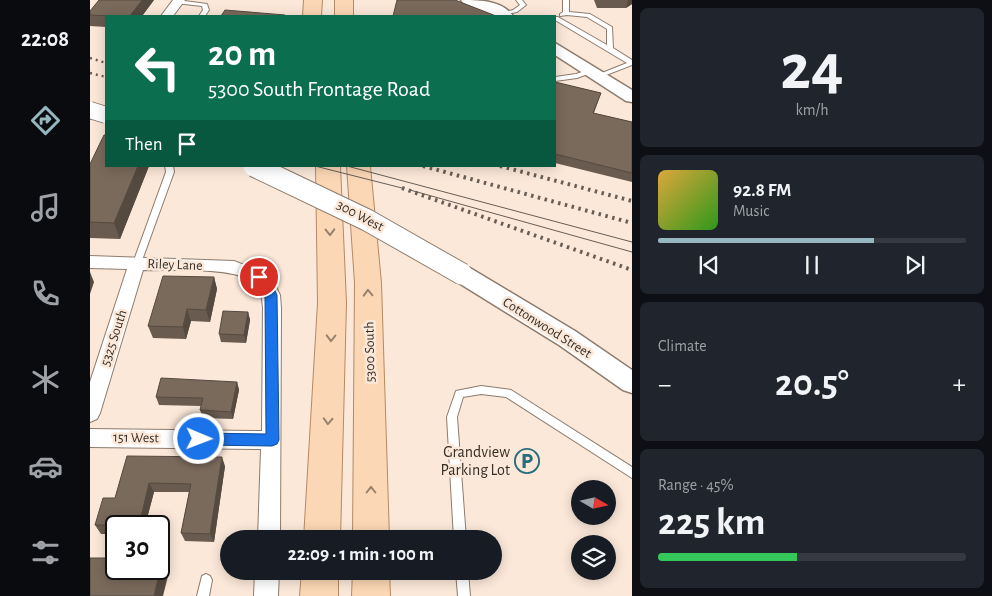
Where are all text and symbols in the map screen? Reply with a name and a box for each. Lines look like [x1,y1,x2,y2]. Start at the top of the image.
text: 22:08 [21,28,69,50]
icon: left [125,35,190,100]
text: 24 [780,36,844,101]
text: 20 m [208,37,276,72]
text: 5300 South Frontage Road [208,78,430,100]
text: km/h [795,102,829,118]
icon: directions [28,103,63,138]
icon: arrive [173,130,201,158]
text: Then [125,135,163,154]
text: 92.8 FM [733,181,791,200]
icon: music [28,190,63,225]
street label: 300 West [334,198,386,234]
text: Music [733,203,769,219]
one-way arrow [325,229,336,237]
icon: previous [695,251,723,279]
icon: pause [798,251,826,279]
icon: next [901,251,929,279]
pin [238,256,280,298]
street label: Riley Lane [147,257,203,273]
icon: arrive [245,263,273,291]
icon: phone [28,276,63,311]
one-way arrow [363,288,373,296]
street label: Cottonwood Street [500,295,594,361]
street label: 5325 South [98,308,130,368]
street label: 5300 South [362,321,378,383]
one-way arrow [326,334,336,342]
text: Climate [658,338,707,354]
icon: climate [28,362,63,397]
text: 20.5° [775,365,849,403]
text: − [658,371,671,399]
text: + [953,371,966,399]
position arrow [172,412,224,464]
one-way arrow [323,418,333,425]
street label: 151 West [113,431,160,445]
place label: Grandview Parking Lot [440,444,510,478]
parking icon: Grandview Parking Lot [514,448,540,474]
icon: car [28,449,63,484]
text: Range · 45% [658,477,734,493]
north arrow [571,480,616,525]
map controls [571,480,616,580]
one-way arrow [366,486,376,494]
text: 225 km [658,504,765,542]
speed limit sign: 30 [105,515,170,580]
icon: filters [28,535,63,570]
button: layers [571,535,616,580]
text: 22:09 · 1 min · 100 m [288,545,434,564]

